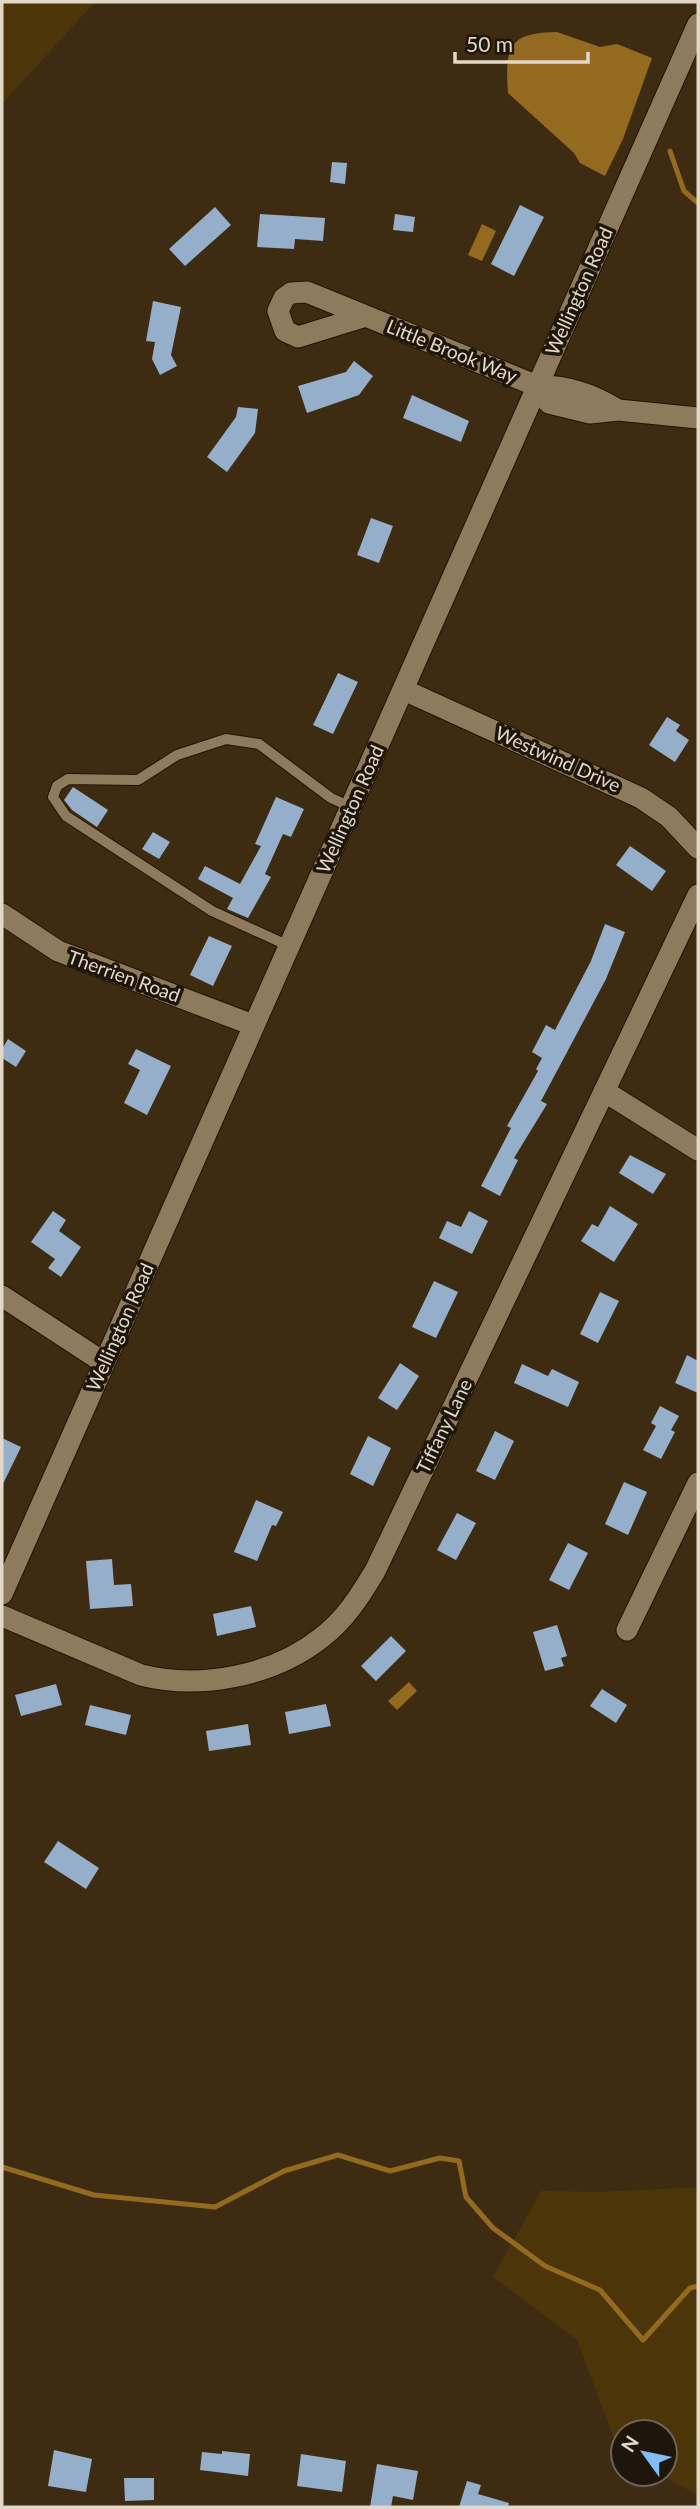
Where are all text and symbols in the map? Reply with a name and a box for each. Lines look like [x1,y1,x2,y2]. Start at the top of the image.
scale bar [455,21,588,65]
text: 50 m [466,31,513,56]
street label: Wellington Road [540,223,617,358]
street label: Little Brook Way [384,314,521,387]
street label: Westwind Drive [492,721,624,796]
street label: Wellington Road [311,741,388,876]
street label: Therrien Road [65,945,183,1006]
street label: Wellington Road [81,1259,158,1394]
street label: Tiffany Lane [411,1375,476,1477]
north arrow [609,2418,679,2488]
text: N [616,2431,643,2456]

